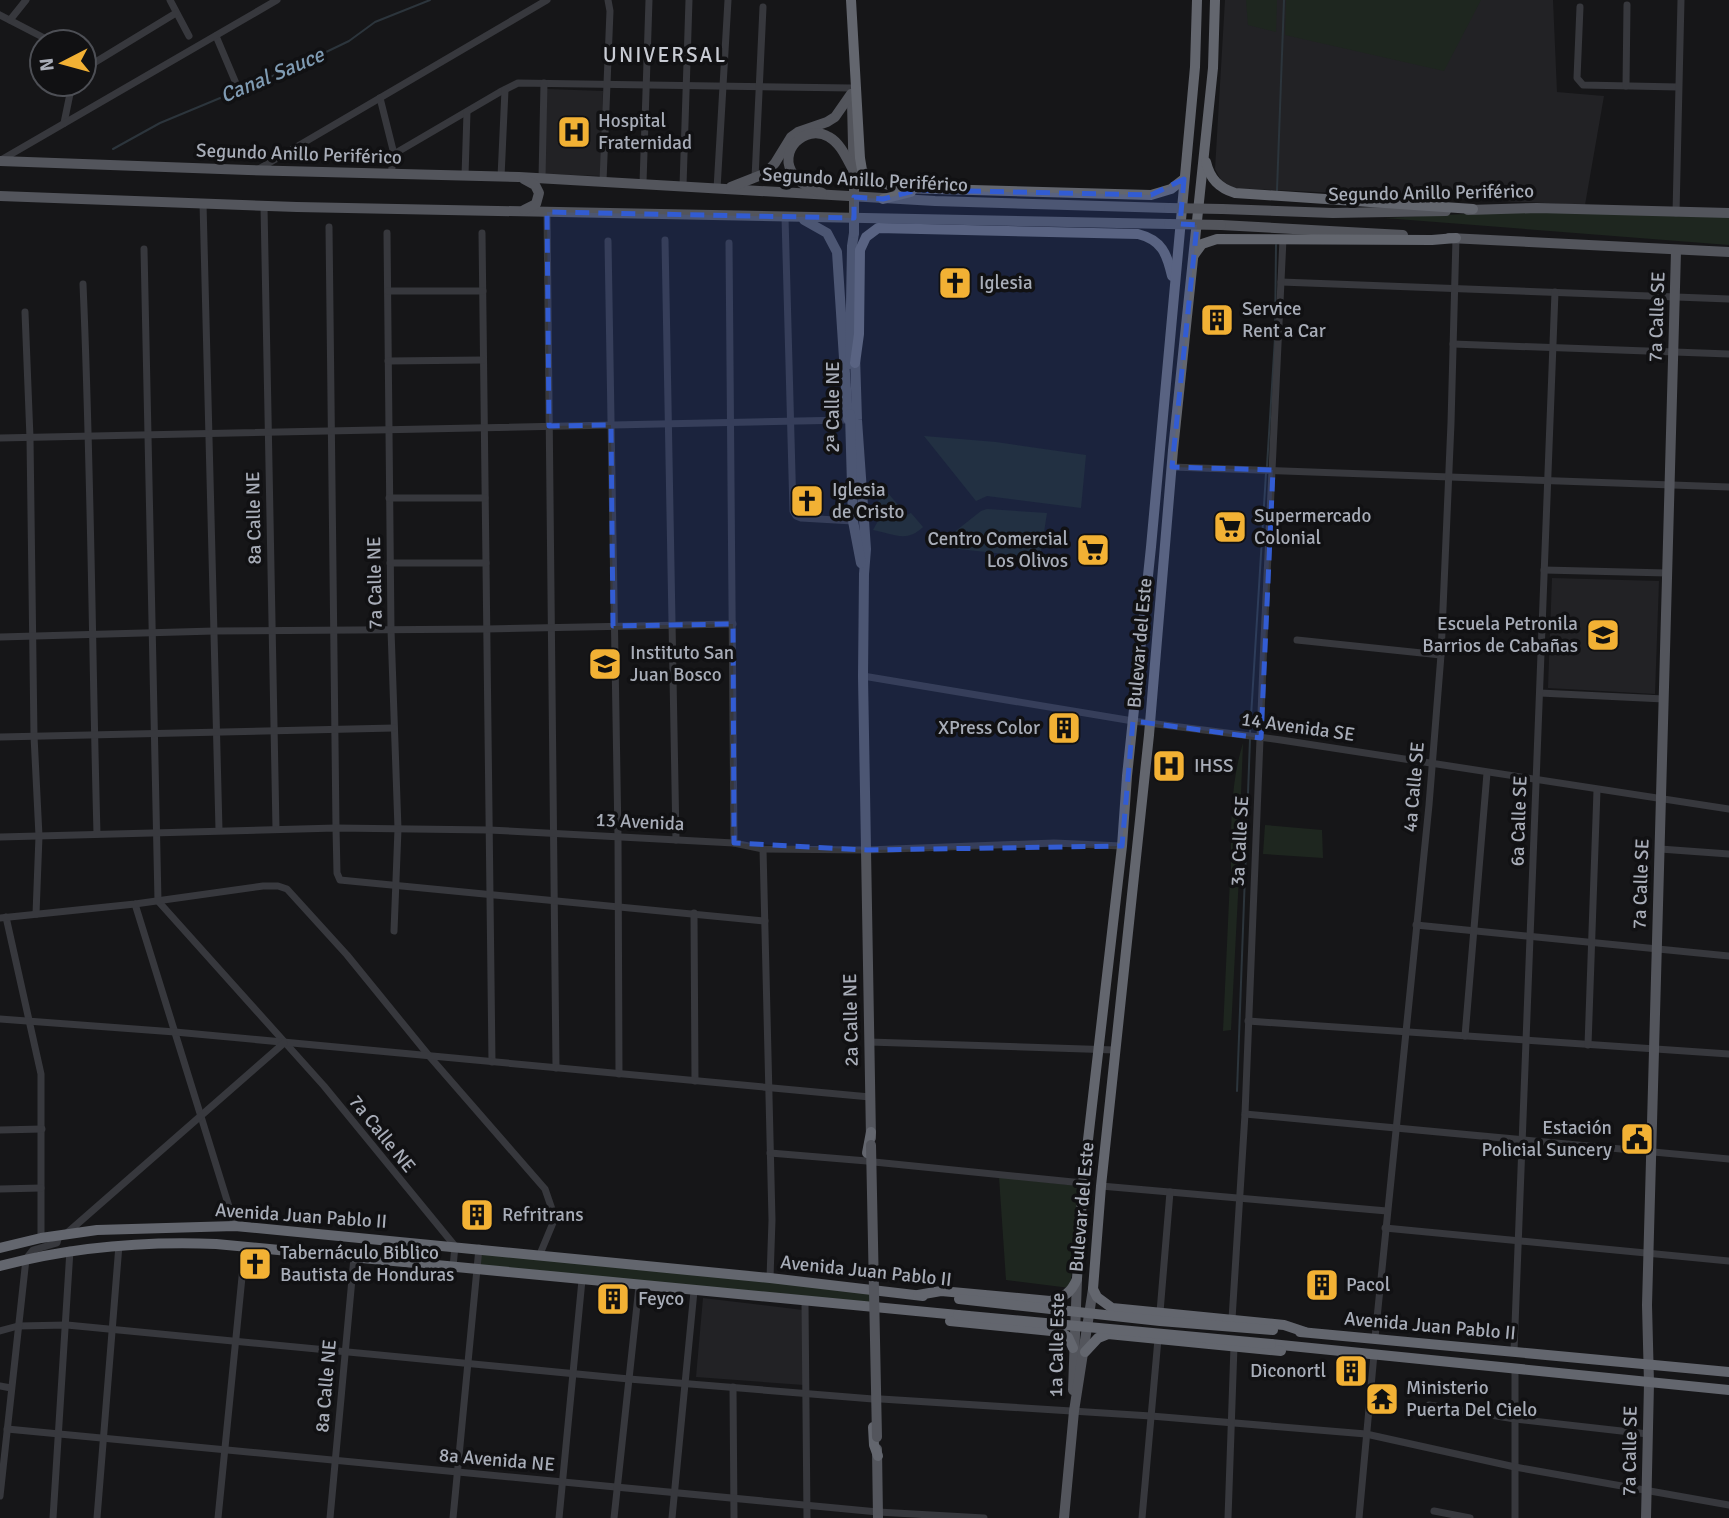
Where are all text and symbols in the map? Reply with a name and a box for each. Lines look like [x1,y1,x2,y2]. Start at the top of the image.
north arrow [28,28,98,98]
water label: Canal Sauce [216,41,329,108]
district label: UNIVERSAL [603,42,727,68]
text: N [34,57,60,72]
place label: Hospital Fraternidad [598,109,692,155]
hospital icon: Hospital Fraternidad [555,113,593,151]
street label: Segundo Anillo Periférico [196,138,402,170]
street label: Segundo Anillo Periférico [762,163,969,197]
street label: Segundo Anillo Periférico [1328,179,1534,207]
church icon: Iglesia [936,264,974,302]
place label: Iglesia [979,271,1033,295]
street label: 7a Calle SE [1643,271,1671,363]
place label: Service Rent a Car [1242,297,1326,343]
building icon: Service Rent a Car [1198,301,1236,339]
street label: 2ª Calle NE [821,361,845,453]
street label: 8a Calle NE [241,471,267,565]
place label: Iglesia de Cristo [832,478,905,524]
church icon: Iglesia de Cristo [788,482,826,520]
place label: Supermercado Colonial [1254,504,1371,550]
supermarket icon: Supermercado Colonial [1211,508,1249,546]
place label: Centro Comercial Los Olivos [927,527,1068,573]
supermarket icon: Centro Comercial Los Olivos [1074,531,1112,569]
street label: 7a Calle NE [362,536,388,630]
street label: Bulevar del Este [1122,577,1158,709]
place label: Escuela Petronila Barrios de Cabañas [1422,612,1578,658]
school or university icon: Escuela Petronila Barrios de Cabañas [1584,616,1622,654]
place label: Instituto San Juan Bosco [630,641,734,687]
school or university icon: Instituto San Juan Bosco [586,645,624,683]
street label: 14 Avenida SE [1240,707,1356,747]
building icon: XPress Color [1045,709,1083,747]
place label: XPress Color [938,716,1040,740]
street label: 4a Calle SE [1398,741,1430,833]
hospital icon: IHSS [1150,747,1188,785]
place label: IHSS [1194,754,1234,778]
street label: 6a Calle SE [1505,775,1533,867]
street label: 3a Calle SE [1226,795,1254,887]
street label: 13 Avenida [595,808,685,836]
street label: 7a Calle SE [1627,838,1655,930]
street label: 2a Calle NE [838,973,864,1067]
street label: 7a Calle NE [343,1090,421,1178]
place label: Estación Policial Suncery [1482,1116,1612,1162]
public building icon: Estación Policial Suncery [1618,1120,1656,1158]
street label: Bulevar del Este [1064,1141,1100,1273]
building icon: Refritrans [458,1196,496,1234]
street label: Avenida Juan Pablo II [214,1198,388,1234]
place label: Refritrans [502,1203,584,1227]
place label: Tabernáculo Biblico Bautista de Honduras [280,1241,454,1287]
church icon: Tabernáculo Biblico Bautista de Honduras [236,1245,274,1283]
street label: Avenida Juan Pablo II [779,1250,953,1292]
building icon: Pacol [1303,1266,1341,1304]
place label: Pacol [1346,1273,1390,1297]
building icon: Feyco [594,1280,632,1318]
place label: Feyco [638,1287,684,1311]
street label: 1a Calle Este [1044,1293,1070,1397]
street label: Avenida Juan Pablo II [1343,1307,1517,1345]
street label: 8a Calle NE [310,1339,342,1433]
building icon: Diconortl [1332,1352,1370,1390]
place label: Diconortl [1250,1359,1326,1383]
place label: Ministerio Puerta Del Cielo [1406,1376,1537,1422]
temple icon: Ministerio Puerta Del Cielo [1363,1380,1401,1418]
street label: 7a Calle SE [1617,1405,1643,1497]
street label: 8a Avenida NE [438,1443,556,1477]

